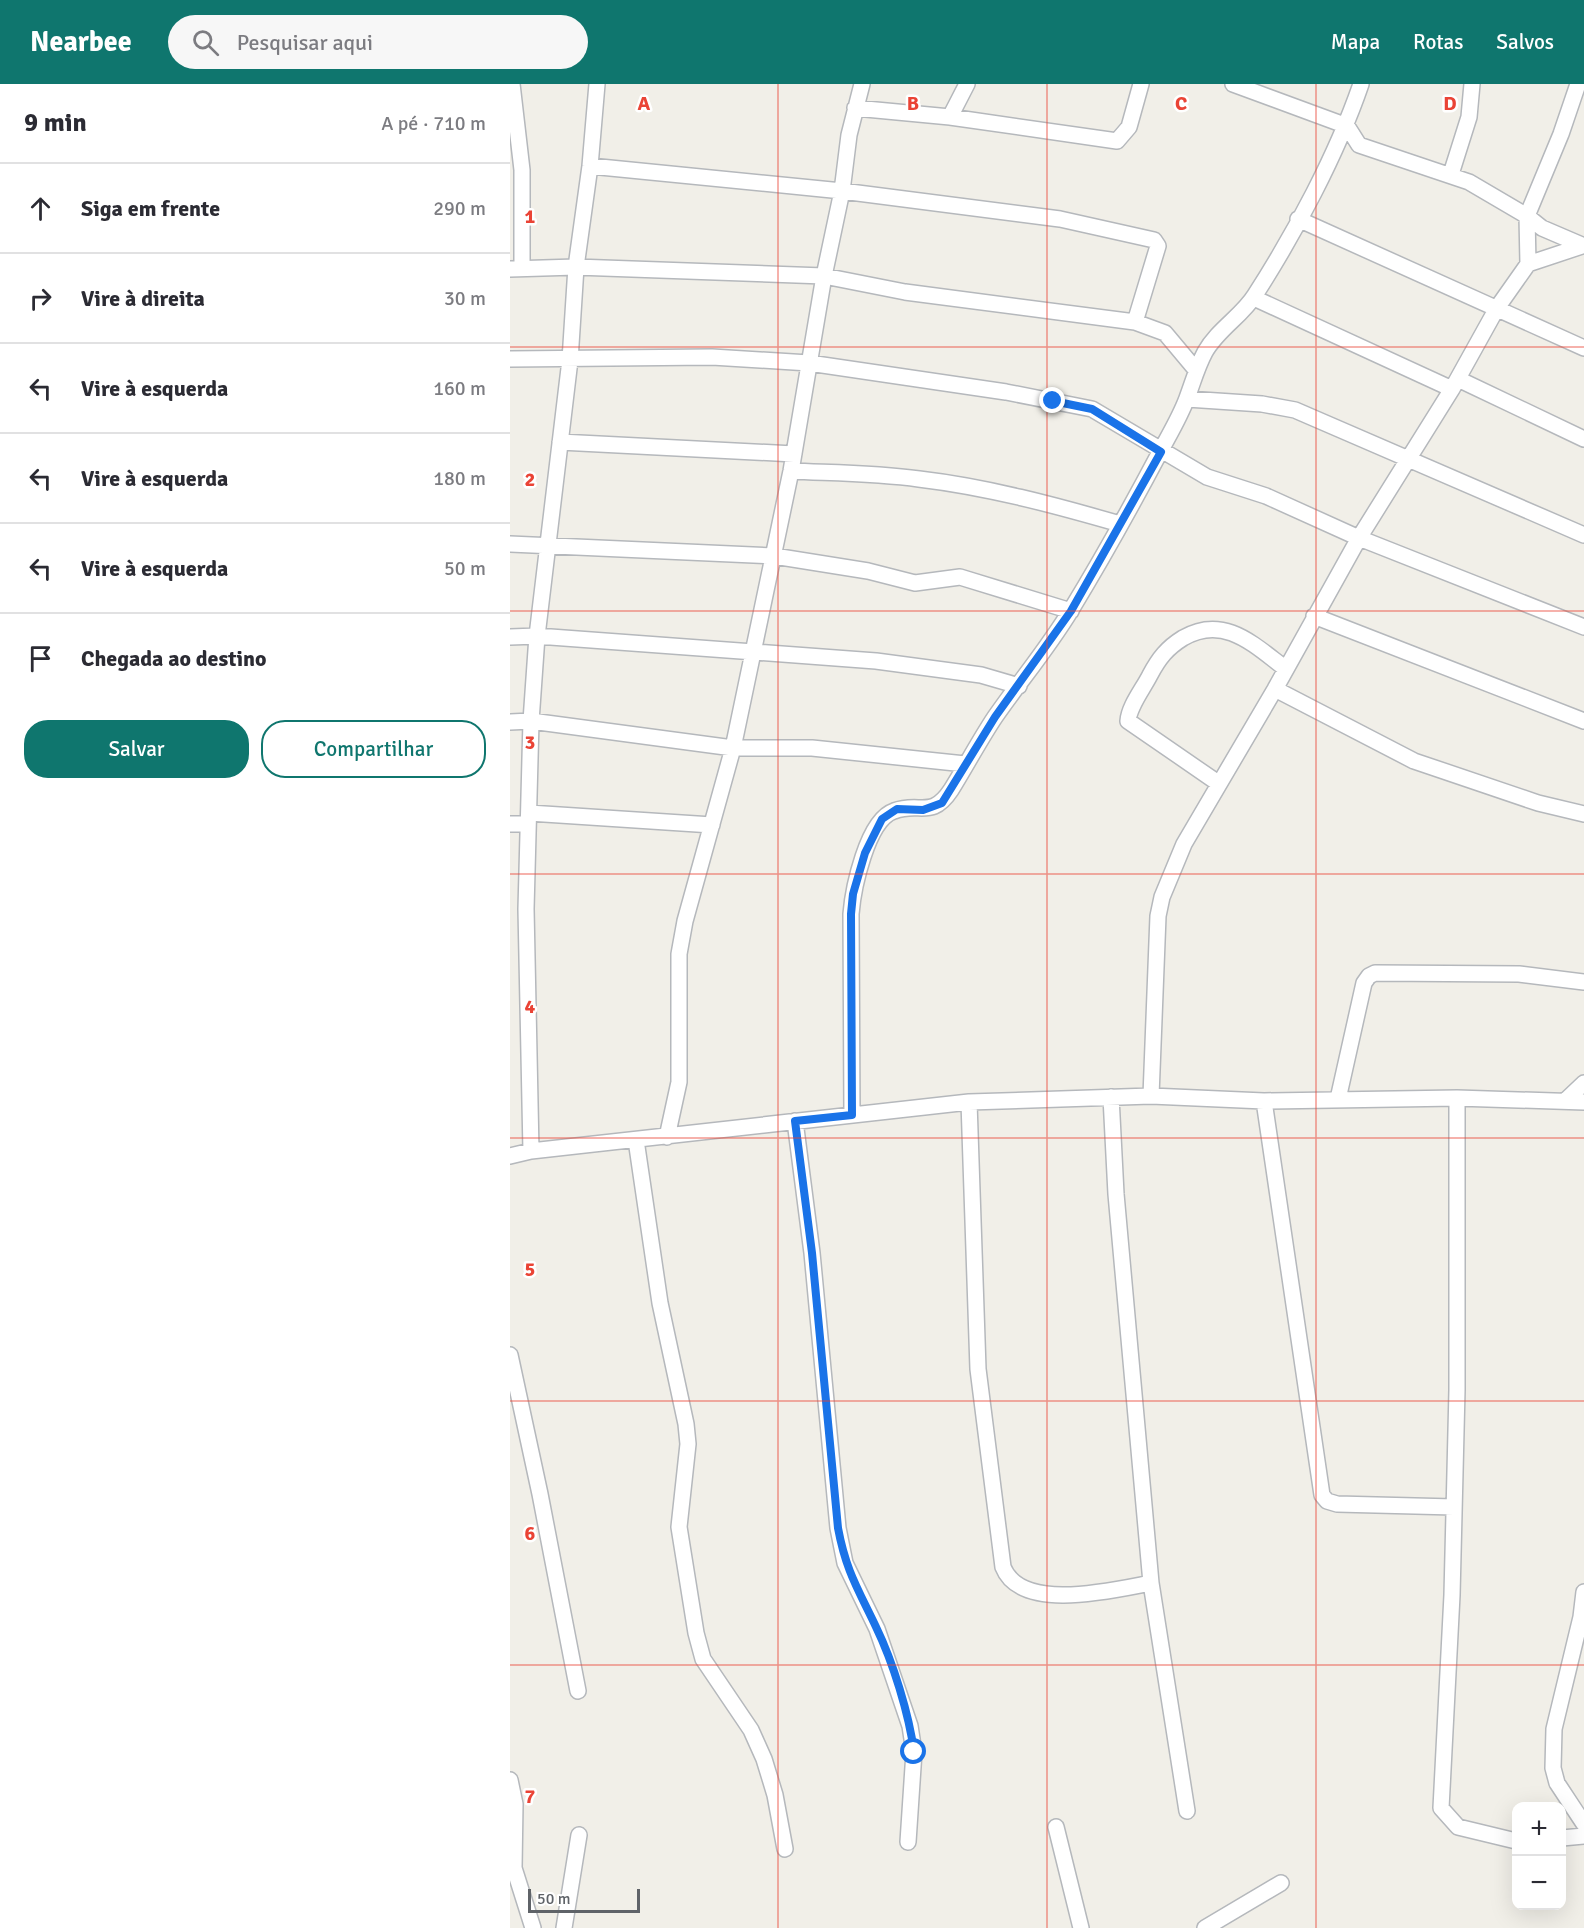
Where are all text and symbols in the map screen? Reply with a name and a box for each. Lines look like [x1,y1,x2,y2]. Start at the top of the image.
search box [168,15,588,69]
text: Nearbee [30,25,132,59]
icon: search [189,26,222,59]
text: Pesquisar aqui [237,29,373,56]
text: Mapa [1331,29,1380,55]
text: Rotas [1413,29,1463,55]
text: Salvos [1496,29,1554,55]
text: A [638,91,651,116]
text: B [907,91,919,116]
text: C [1175,91,1187,116]
text: D [1443,91,1457,116]
text: 9 min [24,107,87,139]
text: A pé · 710 m [381,111,486,136]
icon: ahead [24,192,57,225]
text: Siga em frente [81,195,220,222]
text: 290 m [433,196,486,221]
text: 1 [525,204,536,229]
icon: right [24,282,57,315]
text: Vire à direita [81,285,205,312]
text: 30 m [444,286,486,311]
icon: left [24,372,57,405]
text: Vire à esquerda [81,375,228,402]
text: 160 m [433,376,486,401]
route end [1039,387,1065,413]
icon: left [24,462,57,495]
text: Vire à esquerda [81,465,228,492]
text: 180 m [433,466,486,491]
text: 2 [525,467,535,492]
icon: left [24,552,57,585]
text: Vire à esquerda [81,555,228,582]
text: 50 m [444,556,486,581]
icon: arrive [24,642,57,675]
text: Chegada ao destino [81,645,267,672]
button: Salvar [24,720,249,778]
button: Compartilhar [261,720,486,778]
text: 3 [525,730,535,755]
text: 4 [525,994,536,1019]
text: 5 [525,1257,535,1282]
text: 6 [525,1521,536,1546]
route start [900,1738,926,1764]
text: 7 [525,1784,536,1809]
map controls [1512,1802,1566,1910]
button: + [1512,1802,1566,1856]
button: − [1512,1856,1566,1910]
scale bar [528,1886,640,1914]
text: 50 m [537,1889,571,1909]

